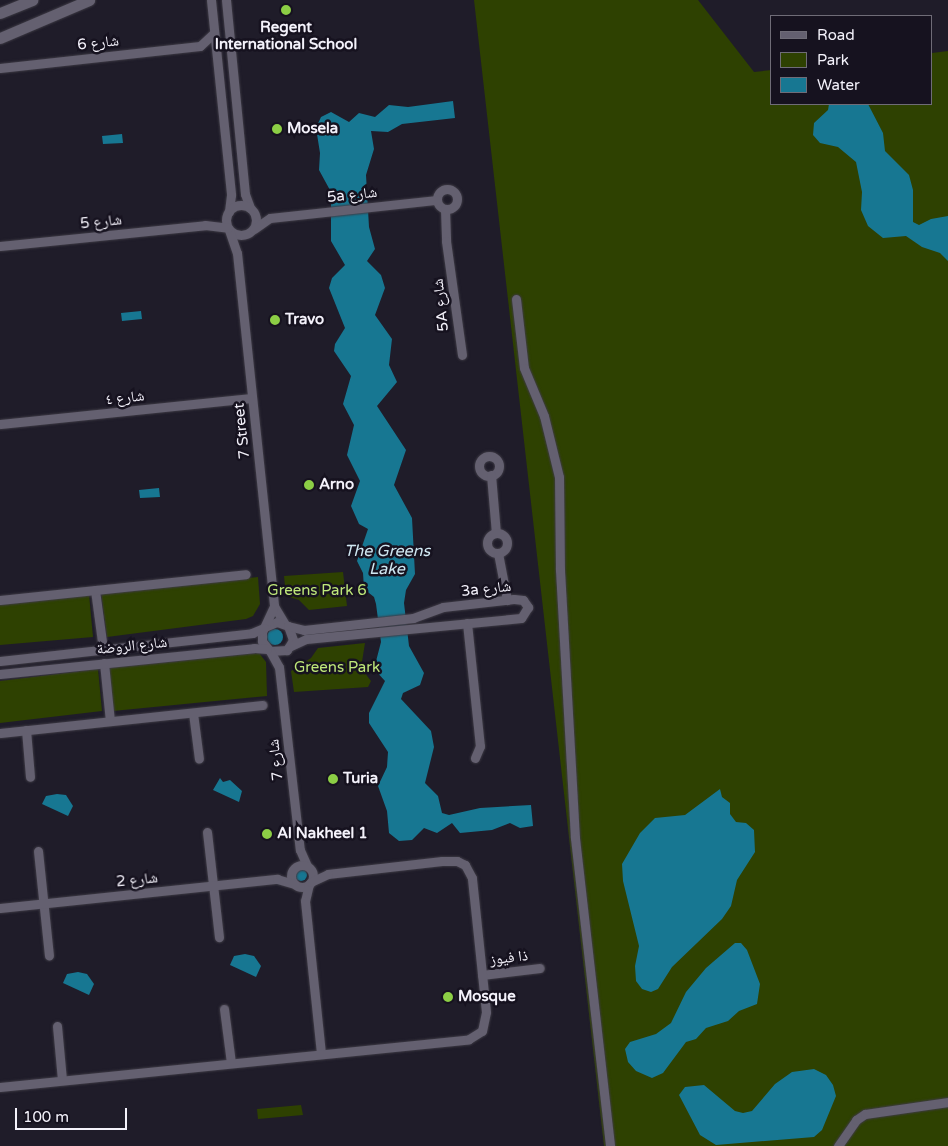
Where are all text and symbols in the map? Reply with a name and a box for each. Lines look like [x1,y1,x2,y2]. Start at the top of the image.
marker: Regent International School [280,4,292,16]
legend [770,15,933,105]
place label: Regent International School [215,18,357,53]
text: Road [817,26,855,44]
street label: شارع 6 [76,32,120,54]
text: Park [817,51,849,69]
text: Water [817,76,860,94]
place label: Mosela [287,120,338,138]
marker: Mosela [271,123,283,135]
street label: 5a شارع [326,183,378,207]
street label: شارع 5 [79,211,123,233]
street label: 5A شارع [429,278,453,332]
place label: Travo [285,311,324,329]
marker: Travo [269,314,281,326]
street label: شارع ٤ [105,387,145,409]
street label: 7 Street [230,402,254,460]
place label: Arno [319,476,354,494]
marker: Arno [303,479,315,491]
water label: The Greens Lake [344,541,430,579]
street label: 3a شارع [460,577,512,601]
park label: Greens Park 6 [267,582,367,600]
street label: شارع الروضة [96,633,168,659]
park label: Greens Park [294,659,380,677]
street label: شارع 7 [265,738,287,782]
place label: Turia [343,770,378,788]
marker: Turia [327,773,339,785]
place label: Al Nakheel 1 [277,825,368,843]
marker: Al Nakheel 1 [261,828,273,840]
street label: شارع 2 [115,869,159,891]
street label: ذا فيوز [489,947,529,969]
place label: Mosque [458,988,516,1006]
marker: Mosque [442,991,454,1003]
scale bar [18,1098,130,1130]
text: 100 m [23,1108,69,1126]

